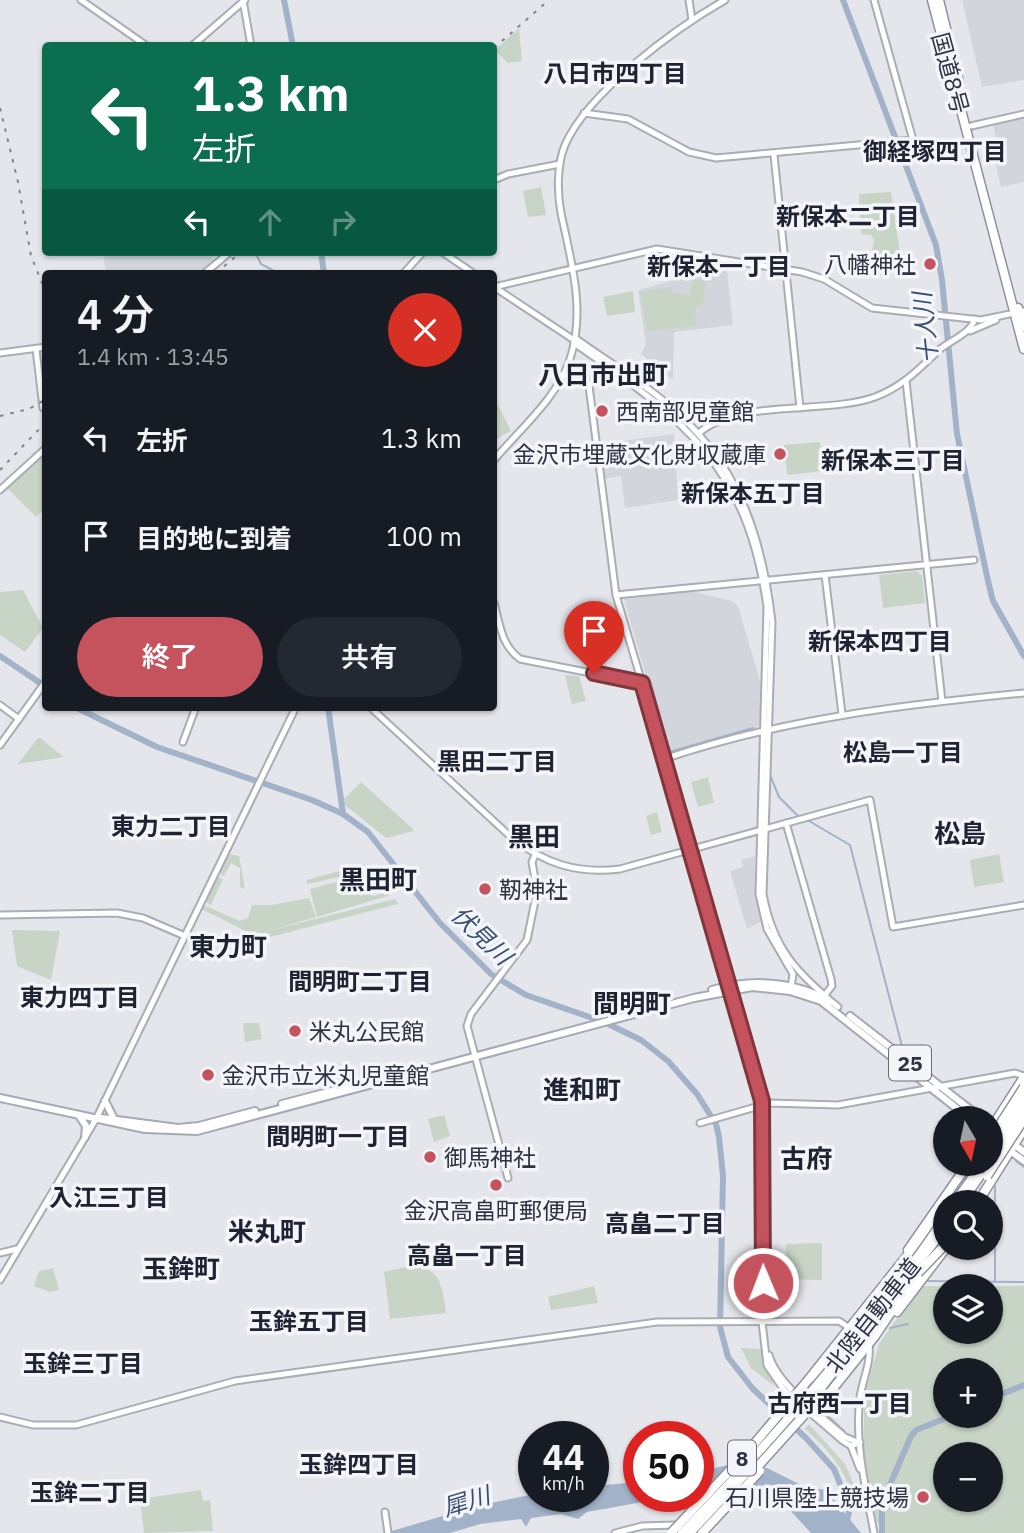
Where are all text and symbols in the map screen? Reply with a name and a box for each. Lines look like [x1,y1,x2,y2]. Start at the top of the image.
street label: 国道8号 [926,29,976,117]
district label: 八日市四丁目 [543,57,687,89]
text: 1.3 km [192,61,350,124]
icon: left [77,70,168,161]
text: 左折 [192,127,256,169]
district label: 御経塚四丁目 [863,135,1007,167]
district label: 新保本二丁目 [776,200,920,232]
icon: left [178,203,216,241]
icon: ahead [251,203,289,241]
icon: right [324,203,362,241]
place label: 八幡神社 [824,249,916,279]
district label: 新保本一丁目 [647,250,791,282]
marker: 八幡神社 [922,256,938,272]
text: 4 分 [77,287,154,342]
water label: 十人川 [905,288,945,365]
button: close [388,293,462,367]
text: 1.4 km · 13:45 [77,341,229,371]
district label: 八日市出町 [538,357,668,391]
place label: 西南部児童館 [616,396,754,426]
marker: 西南部児童館 [594,403,610,419]
icon: left [77,419,115,457]
text: 1.3 km [381,421,462,455]
text: 左折 [136,423,188,457]
place label: 金沢市埋蔵文化財収蔵庫 [513,439,766,469]
district label: 新保本三丁目 [821,444,965,476]
marker: 金沢市埋蔵文化財収蔵庫 [772,446,788,462]
district label: 新保本五丁目 [681,477,825,509]
icon: arrive [77,517,115,555]
text: 100 m [386,519,462,553]
text: 目的地に到着 [136,521,292,555]
pin [564,601,624,673]
icon: arrive [575,612,613,650]
button: 終了 [77,617,263,697]
button: 共有 [277,617,462,697]
district label: 新保本四丁目 [808,625,952,657]
district label: 松島一丁目 [843,736,963,768]
district label: 黒田二丁目 [437,745,557,777]
district label: 東力二丁目 [111,810,231,842]
district label: 松島 [934,816,986,850]
district label: 黒田 [508,819,560,853]
district label: 黒田町 [339,862,417,896]
place label: 靭神社 [499,874,568,904]
marker: 靭神社 [477,881,493,897]
water label: 伏見川 [445,898,521,974]
district label: 東力町 [189,929,267,963]
district label: 間明町二丁目 [288,965,432,997]
district label: 東力四丁目 [20,981,140,1013]
district label: 間明町 [593,986,671,1020]
place label: 米丸公民館 [309,1016,424,1046]
marker: 米丸公民館 [287,1023,303,1039]
road number: 25 [889,1046,931,1080]
place label: 金沢市立米丸児童館 [222,1060,429,1090]
marker: 金沢市立米丸児童館 [200,1067,216,1083]
district label: 進和町 [543,1072,621,1106]
north arrow [933,1106,1003,1176]
map controls [933,1106,1003,1512]
district label: 間明町一丁目 [266,1120,410,1152]
district label: 古府 [780,1141,832,1175]
place label: 御馬神社 [444,1142,536,1172]
marker: 御馬神社 [422,1149,438,1165]
marker: 金沢高畠町郵便局 [488,1177,504,1193]
district label: 入江三丁目 [49,1181,169,1213]
button: search [933,1190,1003,1260]
place label: 金沢高畠町郵便局 [404,1195,588,1225]
district label: 高畠二丁目 [605,1207,725,1239]
district label: 米丸町 [228,1214,306,1248]
district label: 高畠一丁目 [407,1239,527,1271]
position arrow [726,1246,800,1320]
district label: 玉鉾町 [142,1251,220,1285]
street label: 北陸自動車道 [818,1251,926,1379]
button: layers [933,1274,1003,1344]
district label: 玉鉾五丁目 [249,1305,369,1337]
district label: 玉鉾三丁目 [23,1347,143,1379]
button: + [933,1358,1003,1428]
district label: 古府西一丁目 [768,1387,912,1419]
speed limit sign: 50 [623,1421,714,1512]
text: 44 [542,1434,585,1480]
road number: 8 [728,1440,756,1476]
button: − [933,1442,1003,1512]
district label: 玉鉾四丁目 [299,1448,419,1480]
text: km/h [542,1472,585,1495]
district label: 玉鉾二丁目 [30,1476,150,1508]
water label: 犀川 [438,1478,496,1523]
place label: 石川県陸上競技場 [725,1482,909,1512]
marker: 石川県陸上競技場 [915,1489,931,1505]

